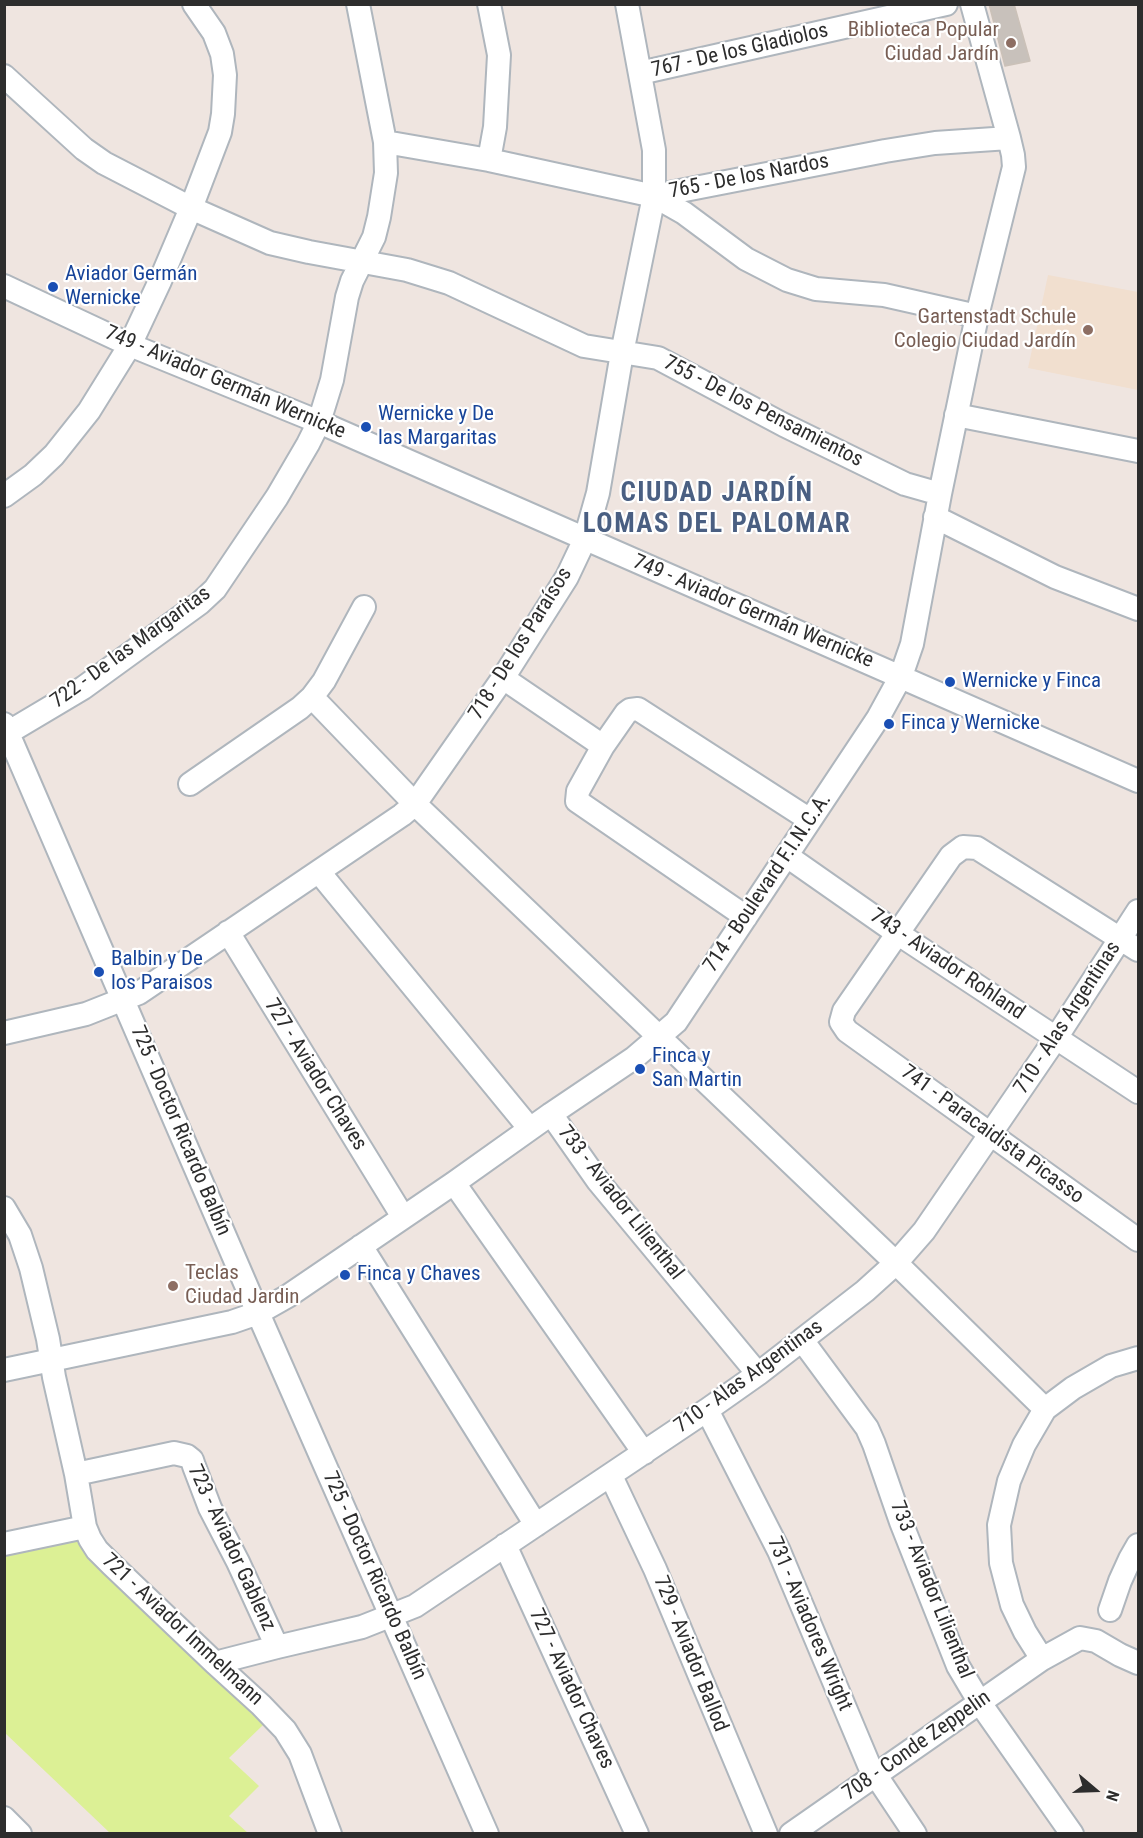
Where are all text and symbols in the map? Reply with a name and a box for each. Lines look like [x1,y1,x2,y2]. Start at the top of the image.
street label: 767 - De los Gladiolos [649,18,831,84]
place label: Biblioteca Popular Ciudad Jardín [848,18,999,68]
marker: Biblioteca Popular Ciudad Jardín [1004,36,1018,50]
street label: 765 - De los Nardos [667,149,831,205]
place label: Aviador Germán Wernicke [65,262,197,312]
marker: Aviador Germán Wernicke [46,280,60,294]
place label: Gartenstadt Schule Colegio Ciudad Jardín [894,305,1076,355]
street label: 749 - Aviador Germán Wernicke [101,321,349,445]
marker: Gartenstadt Schule Colegio Ciudad Jardín [1081,323,1095,337]
street label: 755 - De los Pensamientos [659,351,867,473]
place label: Wernicke y De las Margaritas [378,402,497,452]
marker: Wernicke y De las Margaritas [359,420,373,434]
district label: CIUDAD JARDÍN LOMAS DEL PALOMAR [583,478,851,541]
street label: 749 - Aviador Germán Wernicke [629,550,877,674]
street label: 718 - De los Paraísos [464,563,578,725]
street label: 722 - De las Margaritas [46,582,216,714]
place label: Wernicke y Finca [962,669,1101,695]
marker: Wernicke y Finca [943,675,957,689]
place label: Finca y Wernicke [901,711,1040,737]
marker: Finca y Wernicke [882,717,896,731]
street label: 714 - Boulevard F.I.N.C.A. [699,789,837,977]
street label: 743 - Aviador Rohland [865,904,1029,1026]
street label: 710 - Alas Argentinas [1009,937,1127,1099]
place label: Balbin y De los Paraisos [111,947,213,997]
marker: Balbin y De los Paraisos [92,965,106,979]
street label: 727 - Aviador Chaves [258,995,372,1155]
street label: 725 - Doctor Ricardo Balbín [124,1022,236,1240]
place label: Finca y San Martin [652,1044,742,1094]
street label: 741 - Paracaidista Picasso [896,1060,1088,1210]
marker: Finca y San Martin [633,1062,647,1076]
street label: 733 - Aviador Lilienthal [552,1121,688,1285]
place label: Teclas Ciudad Jardin [185,1261,299,1311]
place label: Finca y Chaves [357,1262,480,1288]
marker: Finca y Chaves [338,1268,352,1282]
marker: Teclas Ciudad Jardin [166,1279,180,1293]
street label: 710 - Alas Argentinas [670,1315,828,1439]
street label: 723 - Aviador Gablenz [181,1461,281,1635]
street label: 725 - Doctor Ricardo Balbín [317,1468,431,1684]
street label: 733 - Aviador Lilienthal [884,1498,978,1682]
street label: 731 - Aviadores Wright [761,1533,857,1715]
street label: 721 - Aviador Immelmann [96,1549,268,1711]
street label: 729 - Aviador Ballod [647,1572,733,1736]
street label: 727 - Aviador Chaves [523,1605,619,1773]
street label: 708 - Conde Zeppelin [838,1686,996,1806]
north arrow [1065,1760,1125,1820]
text: N [1102,1788,1123,1804]

